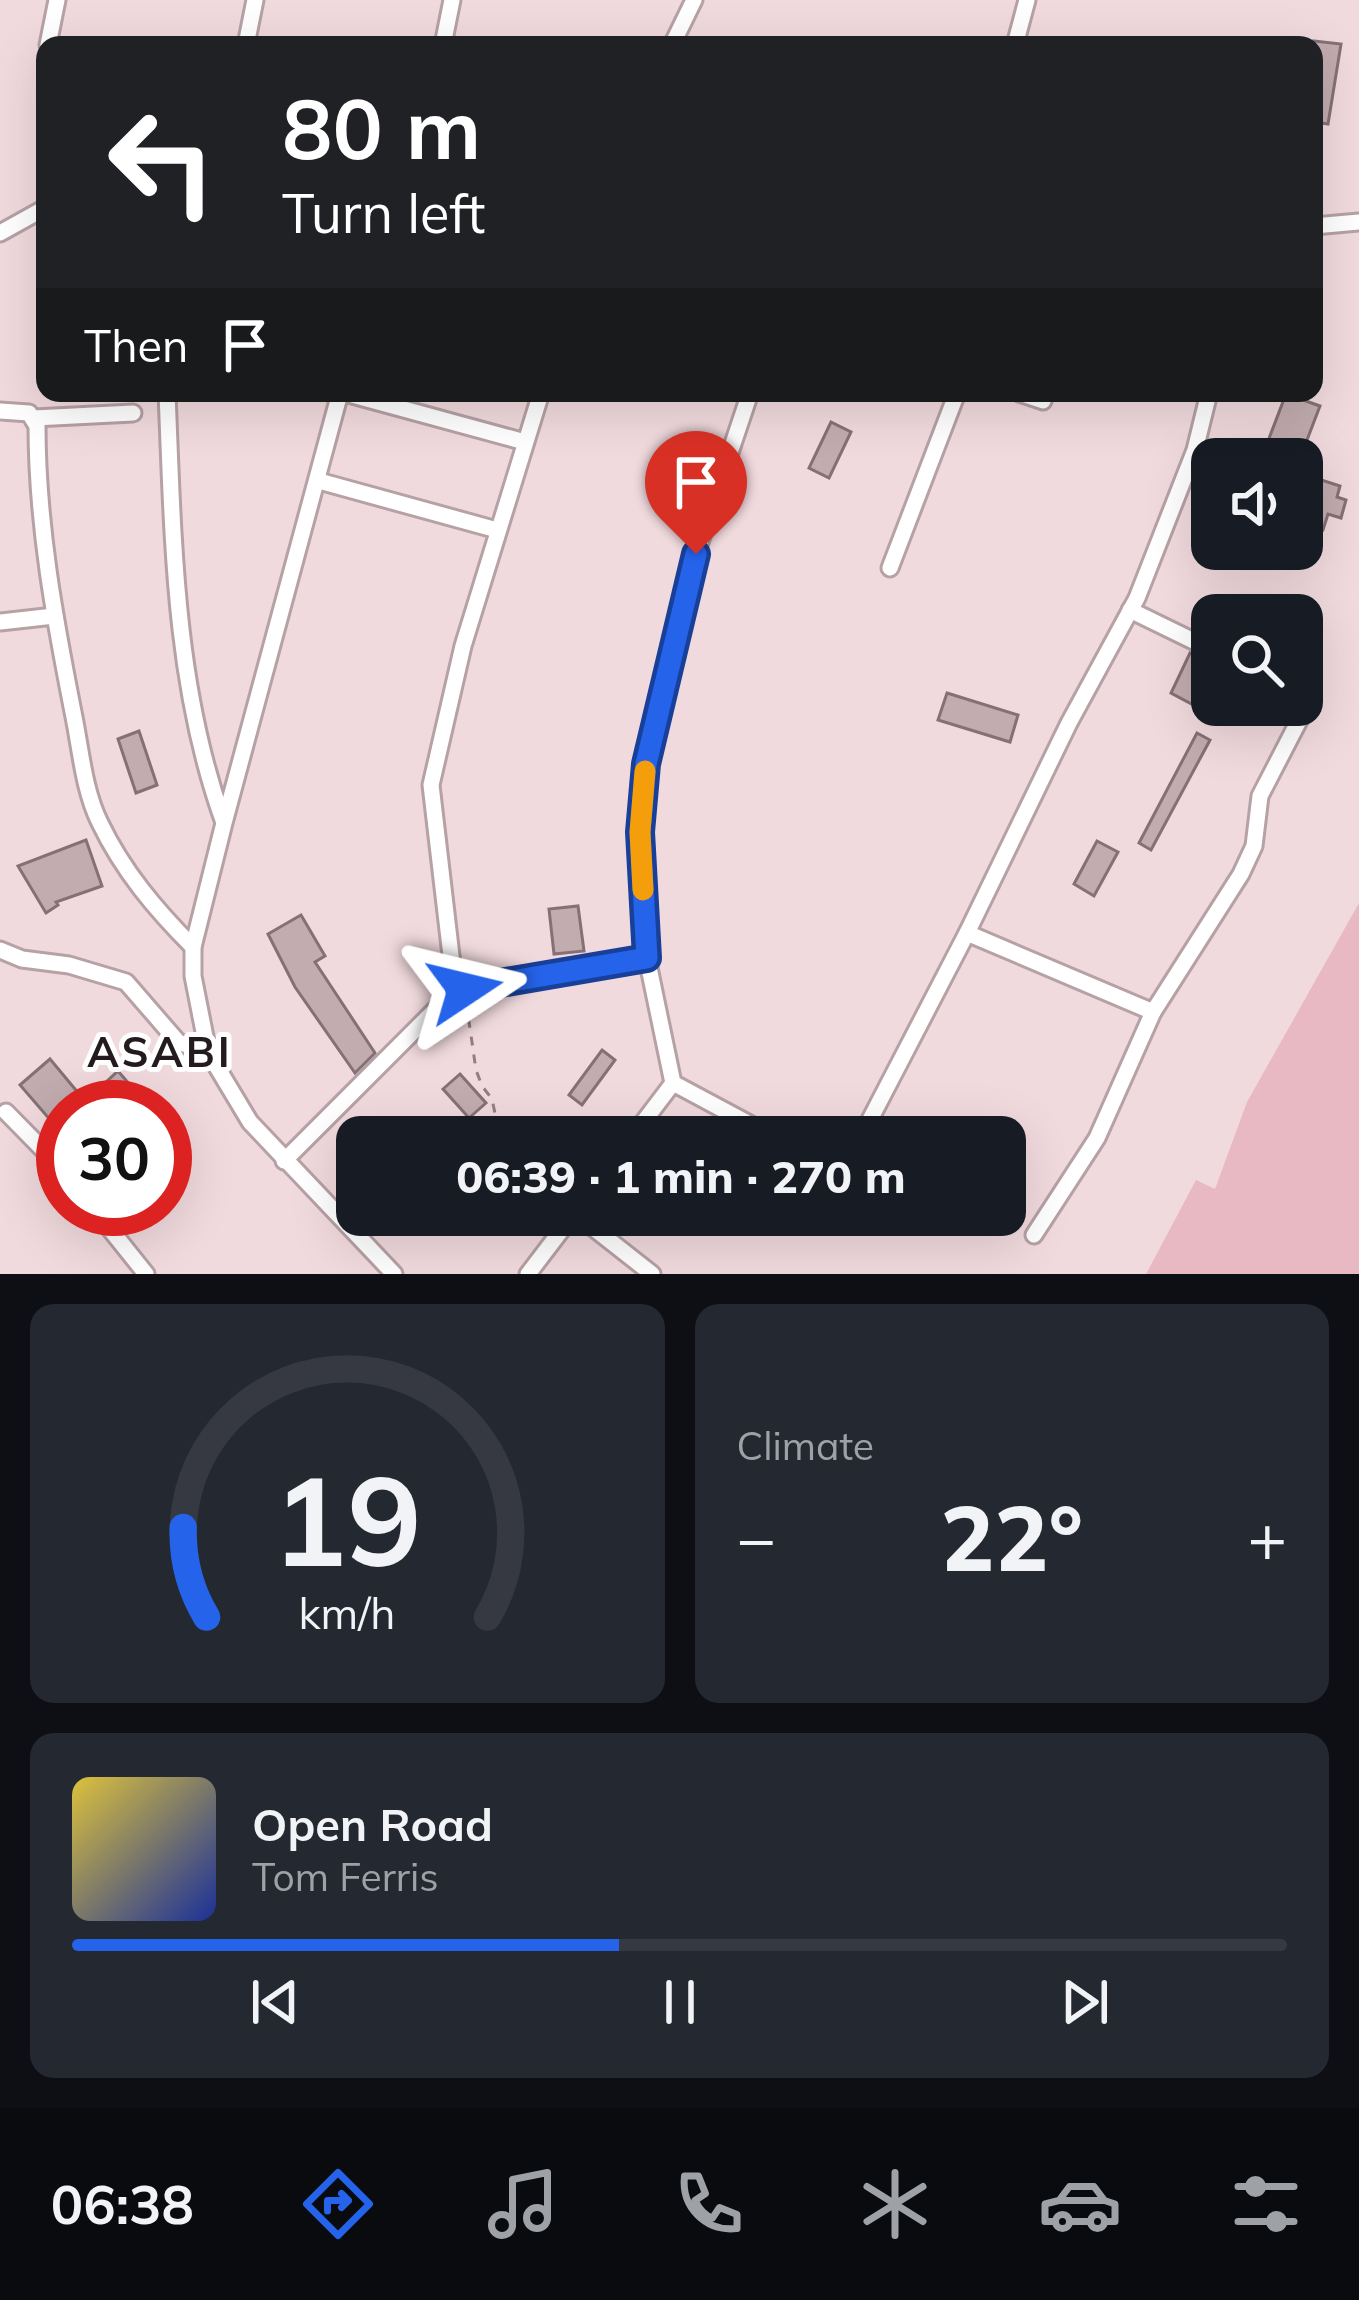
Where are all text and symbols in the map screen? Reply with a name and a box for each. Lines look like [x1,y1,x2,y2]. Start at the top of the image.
text: 80 m [282,75,481,180]
icon: left [84,84,240,240]
text: Turn left [282,179,485,247]
icon: arrive [212,312,278,378]
text: Then [84,317,188,373]
pin [645,431,747,554]
map controls [1191,438,1323,726]
button: sound [1191,438,1323,570]
icon: arrive [663,449,729,515]
button: search [1191,594,1323,726]
position arrow [402,926,528,1052]
district label: ASABI [87,1025,233,1078]
speed limit sign: 30 [36,1080,192,1236]
text: 06:39 · 1 min · 270 m [456,1148,906,1204]
text: Climate [737,1421,874,1470]
text: 19 [272,1441,422,1597]
text: 22° [940,1481,1083,1594]
text: − [737,1496,776,1579]
text: + [1247,1496,1287,1579]
text: km/h [299,1585,396,1639]
text: Open Road [252,1796,493,1852]
text: Tom Ferris [252,1852,439,1901]
icon: previous [242,1969,308,2035]
icon: pause [647,1969,713,2035]
icon: next [1052,1969,1118,2035]
icon: directions [296,2162,380,2246]
icon: music [481,2162,565,2246]
icon: phone [667,2162,751,2246]
icon: climate [853,2162,937,2246]
icon: car [1038,2162,1122,2246]
icon: filters [1224,2162,1308,2246]
text: 06:38 [51,2170,194,2238]

